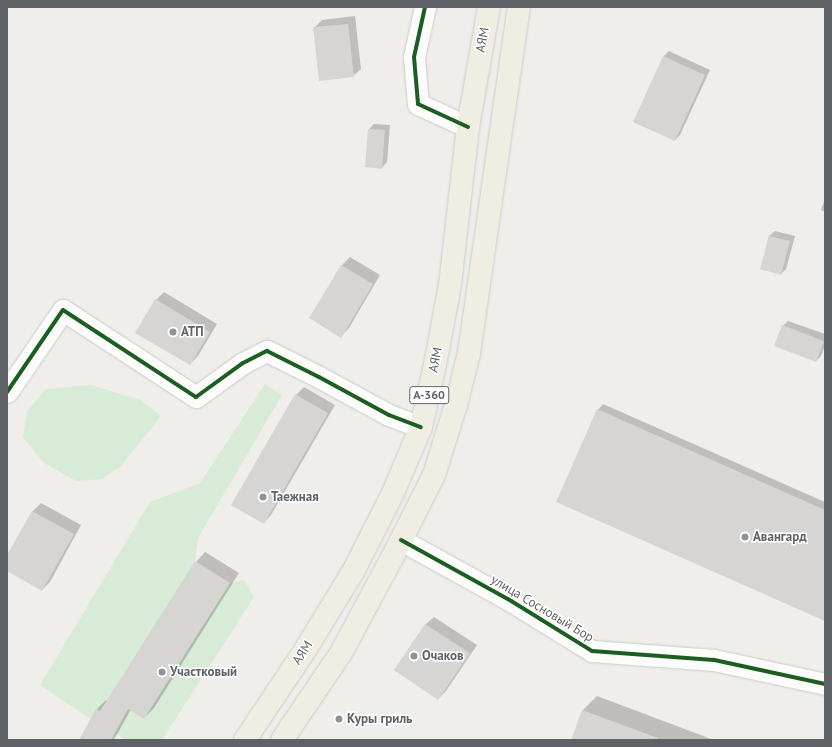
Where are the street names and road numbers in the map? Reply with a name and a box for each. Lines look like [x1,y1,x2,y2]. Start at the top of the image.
street label: АЯМ [473,26,493,54]
street label: АЯМ [426,346,446,374]
road number: А-360 [409,385,449,405]
street label: улица Сосновый Бор [488,572,596,646]
street label: АЯМ [290,638,316,668]

